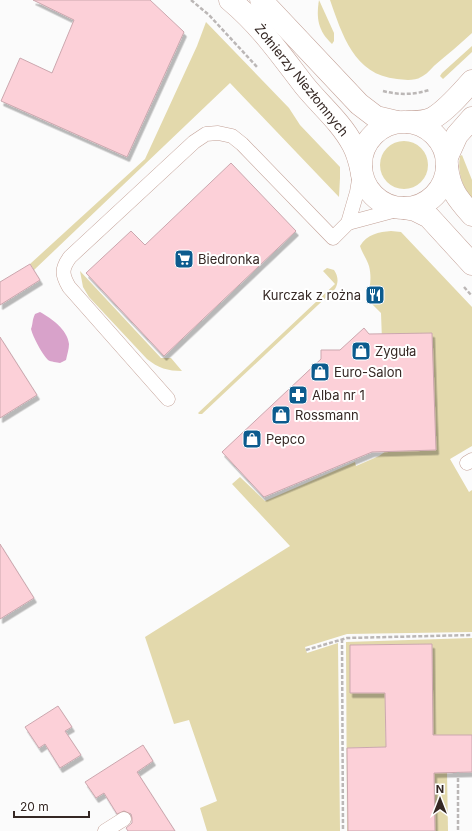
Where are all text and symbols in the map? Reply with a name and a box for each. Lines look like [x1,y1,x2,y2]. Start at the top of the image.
street label: Żołnierzy Niezłomnych [252,21,352,139]
supermarket icon: Biedronka [173,248,195,270]
place label: Biedronka [198,251,260,267]
restaurant icon: Kurczak z rożna [364,284,386,306]
place label: Kurczak z rożna [263,287,361,303]
shop icon: Zyguła [350,340,372,362]
place label: Zyguła [375,343,416,359]
shop icon: Euro-Salon [309,361,331,383]
place label: Euro-Salon [334,364,402,380]
pharmacy icon: Alba nr 1 [287,384,309,406]
place label: Alba nr 1 [312,387,365,403]
shop icon: Rossmann [270,404,292,426]
place label: Rossmann [295,407,359,423]
shop icon: Pepco [241,428,263,450]
place label: Pepco [266,431,305,447]
north arrow [420,779,460,819]
text: N [436,782,444,796]
scale bar [14,793,89,819]
text: 20 m [20,799,49,814]

